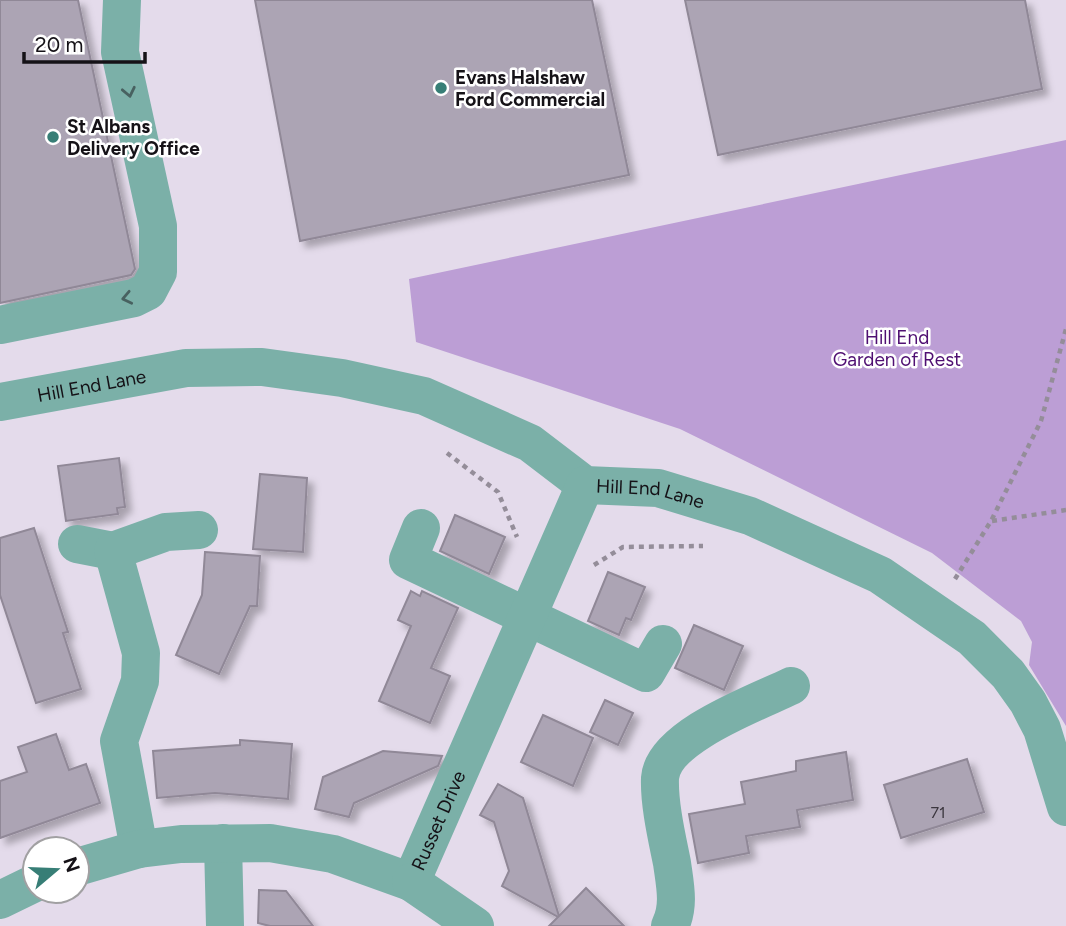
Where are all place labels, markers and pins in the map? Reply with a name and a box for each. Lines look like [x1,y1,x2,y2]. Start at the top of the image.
place label: Evans Halshaw Ford Commercial [455,66,605,111]
marker: Evans Halshaw Ford Commercial [433,80,449,96]
place label: St Albans Delivery Office [67,115,200,160]
marker: St Albans Delivery Office [45,129,61,145]

